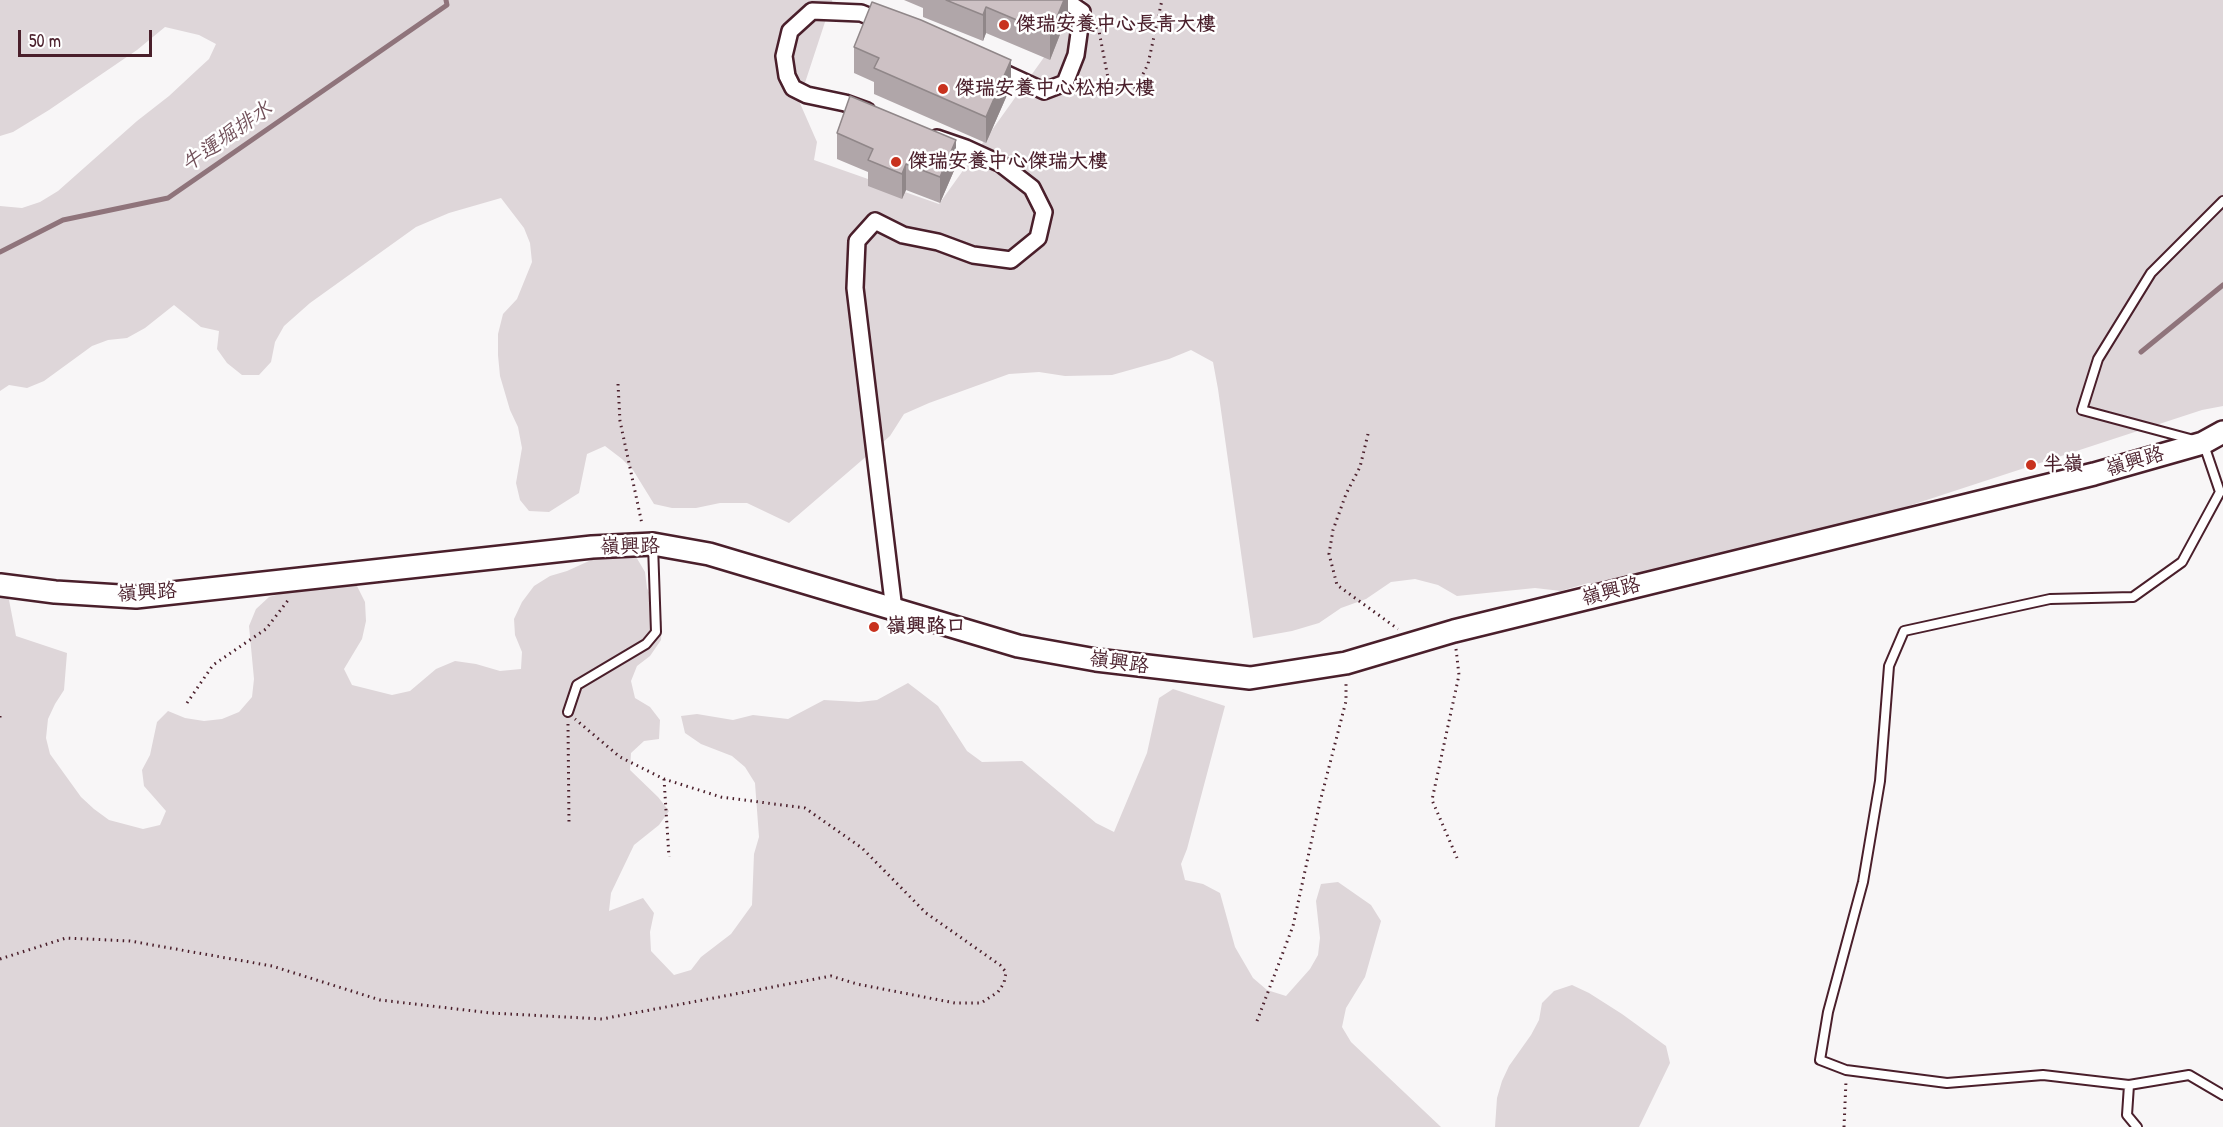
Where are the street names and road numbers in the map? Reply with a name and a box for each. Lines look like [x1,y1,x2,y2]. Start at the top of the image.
street label: 嶺興路 [2103,442,2167,482]
street label: 嶺興路 [600,534,660,560]
street label: 嶺興路 [1579,573,1643,611]
street label: 嶺興路 [116,579,178,607]
street label: 嶺興路 [1088,647,1150,679]

